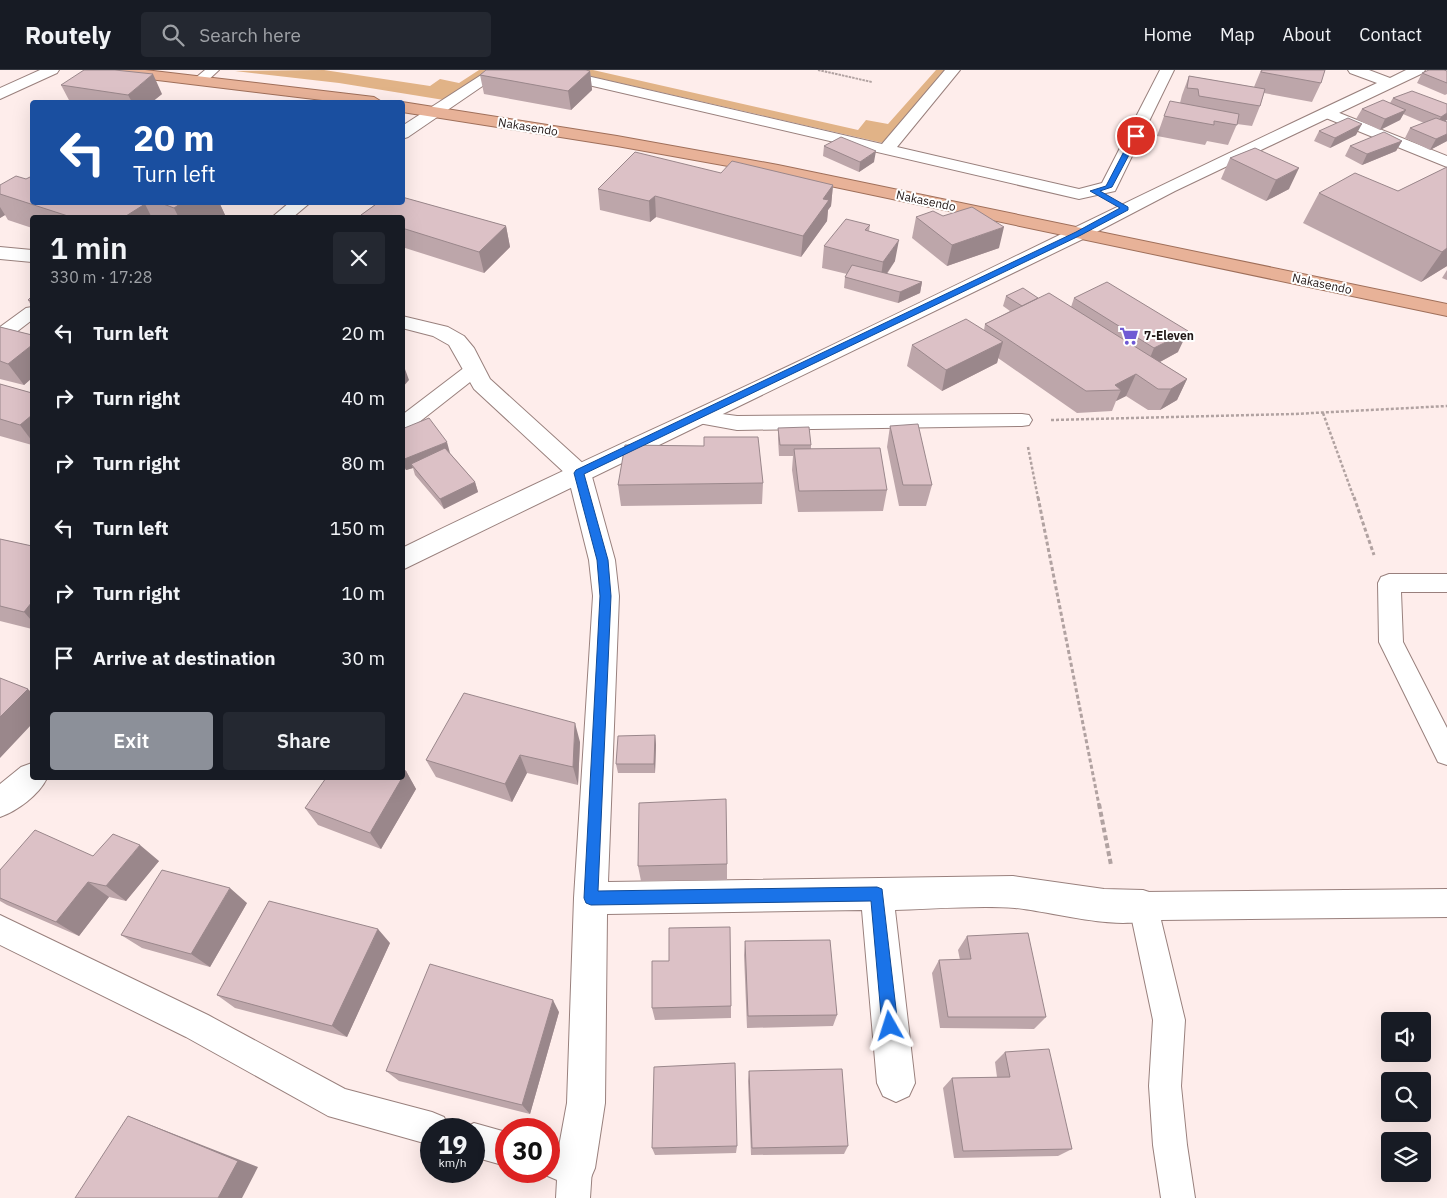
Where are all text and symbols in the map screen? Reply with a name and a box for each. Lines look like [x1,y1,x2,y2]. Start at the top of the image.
search box [141,12,491,57]
text: Routely [25,19,111,51]
icon: search [159,21,187,49]
text: Search here [199,23,301,47]
text: Home [1144,23,1192,46]
text: Map [1220,23,1255,46]
text: About [1283,23,1331,46]
text: Contact [1359,23,1422,46]
street label: Nakasendo [497,114,559,139]
text: 20 m [133,115,215,161]
pin [1115,115,1157,157]
icon: left [50,120,115,185]
icon: arrive [1122,122,1150,150]
text: Turn left [133,159,216,188]
street label: Nakasendo [895,187,958,214]
text: 1 min [50,228,128,267]
button: close [333,232,385,284]
text: 330 m · 17:28 [50,267,152,287]
street label: Nakasendo [1291,270,1354,297]
icon: left [50,319,78,347]
text: Turn left [93,321,169,345]
text: 20 m [341,321,385,345]
supermarket icon: 7-Eleven [1118,325,1140,347]
place label: 7-Eleven [1144,328,1194,343]
icon: right [50,384,78,412]
text: Turn right [93,386,180,410]
text: 40 m [341,386,385,410]
icon: right [50,449,78,477]
text: Turn right [93,451,180,475]
text: 80 m [341,451,385,475]
icon: left [50,514,78,542]
text: Turn left [93,516,169,540]
text: 150 m [330,516,385,540]
icon: right [50,579,78,607]
text: Turn right [93,581,180,605]
text: 10 m [341,581,385,605]
icon: arrive [50,644,78,672]
text: Arrive at destination [93,646,276,670]
text: 30 m [341,646,385,670]
button: Exit [50,712,213,770]
button: Share [223,712,385,770]
position arrow [863,999,915,1051]
map controls [1381,1012,1431,1182]
button: sound [1381,1012,1431,1062]
button: search [1381,1072,1431,1122]
speed limit sign: 30 [495,1118,560,1183]
text: 19 [437,1128,468,1161]
button: layers [1381,1132,1431,1182]
text: km/h [438,1155,467,1170]

